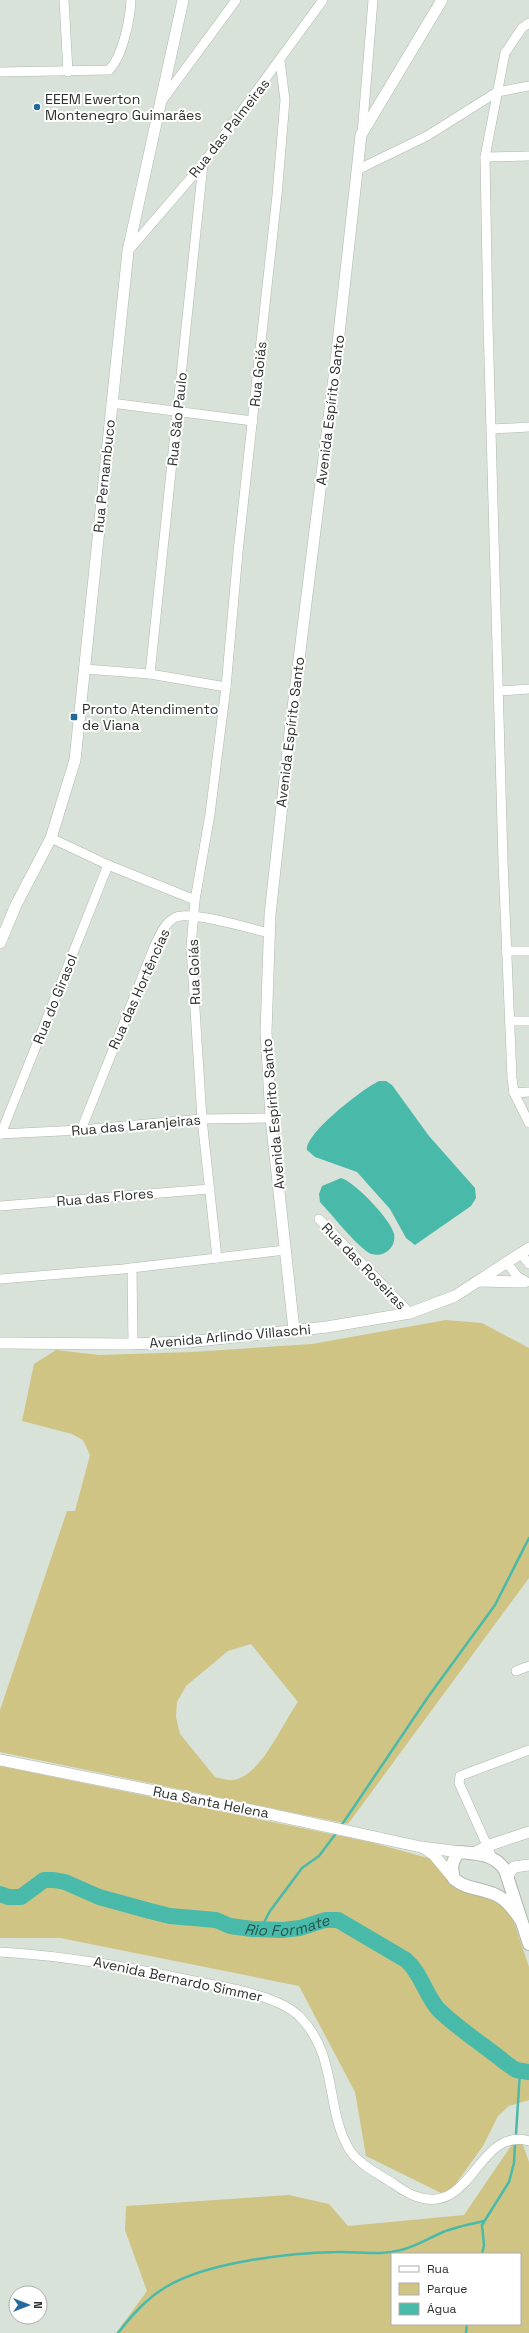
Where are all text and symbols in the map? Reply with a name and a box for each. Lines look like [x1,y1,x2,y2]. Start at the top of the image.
street label: Rua das Palmeiras [185,75,273,181]
place label: EEEM Ewerton Montenegro Guimarães [45,90,202,124]
marker: EEEM Ewerton Montenegro Guimarães [32,102,42,112]
street label: Avenida Espírito Santo [312,334,348,486]
street label: Rua Goiás [246,340,270,408]
street label: Rua São Paulo [163,371,191,467]
street label: Rua Pernambuco [89,418,119,534]
street label: Avenida Espírito Santo [272,656,308,808]
place label: Pronto Atendimento de Viana [82,700,218,734]
marker: Pronto Atendimento de Viana [69,712,79,722]
street label: Rua das Hortências [104,926,174,1052]
street label: Rua Goiás [184,939,204,1005]
street label: Rua do Girasol [29,951,81,1047]
street label: Avenida Espírito Santo [257,1038,289,1190]
street label: Rua das Laranjeiras [70,1110,202,1140]
street label: Rua das Flores [56,1184,154,1210]
street label: Rua das Roseiras [318,1219,410,1313]
street label: Avenida Arlindo Villaschi [149,1320,311,1352]
street label: Rua Santa Helena [151,1782,271,1822]
water label: Rio Formate [243,1909,333,1940]
street label: Avenida Bernardo Simmer [92,1952,264,2006]
legend [391,2253,521,2325]
text: Rua [427,2261,449,2277]
text: Parque [427,2281,467,2297]
north arrow [8,2285,48,2325]
text: N [31,2301,45,2309]
text: Água [427,2301,457,2317]

